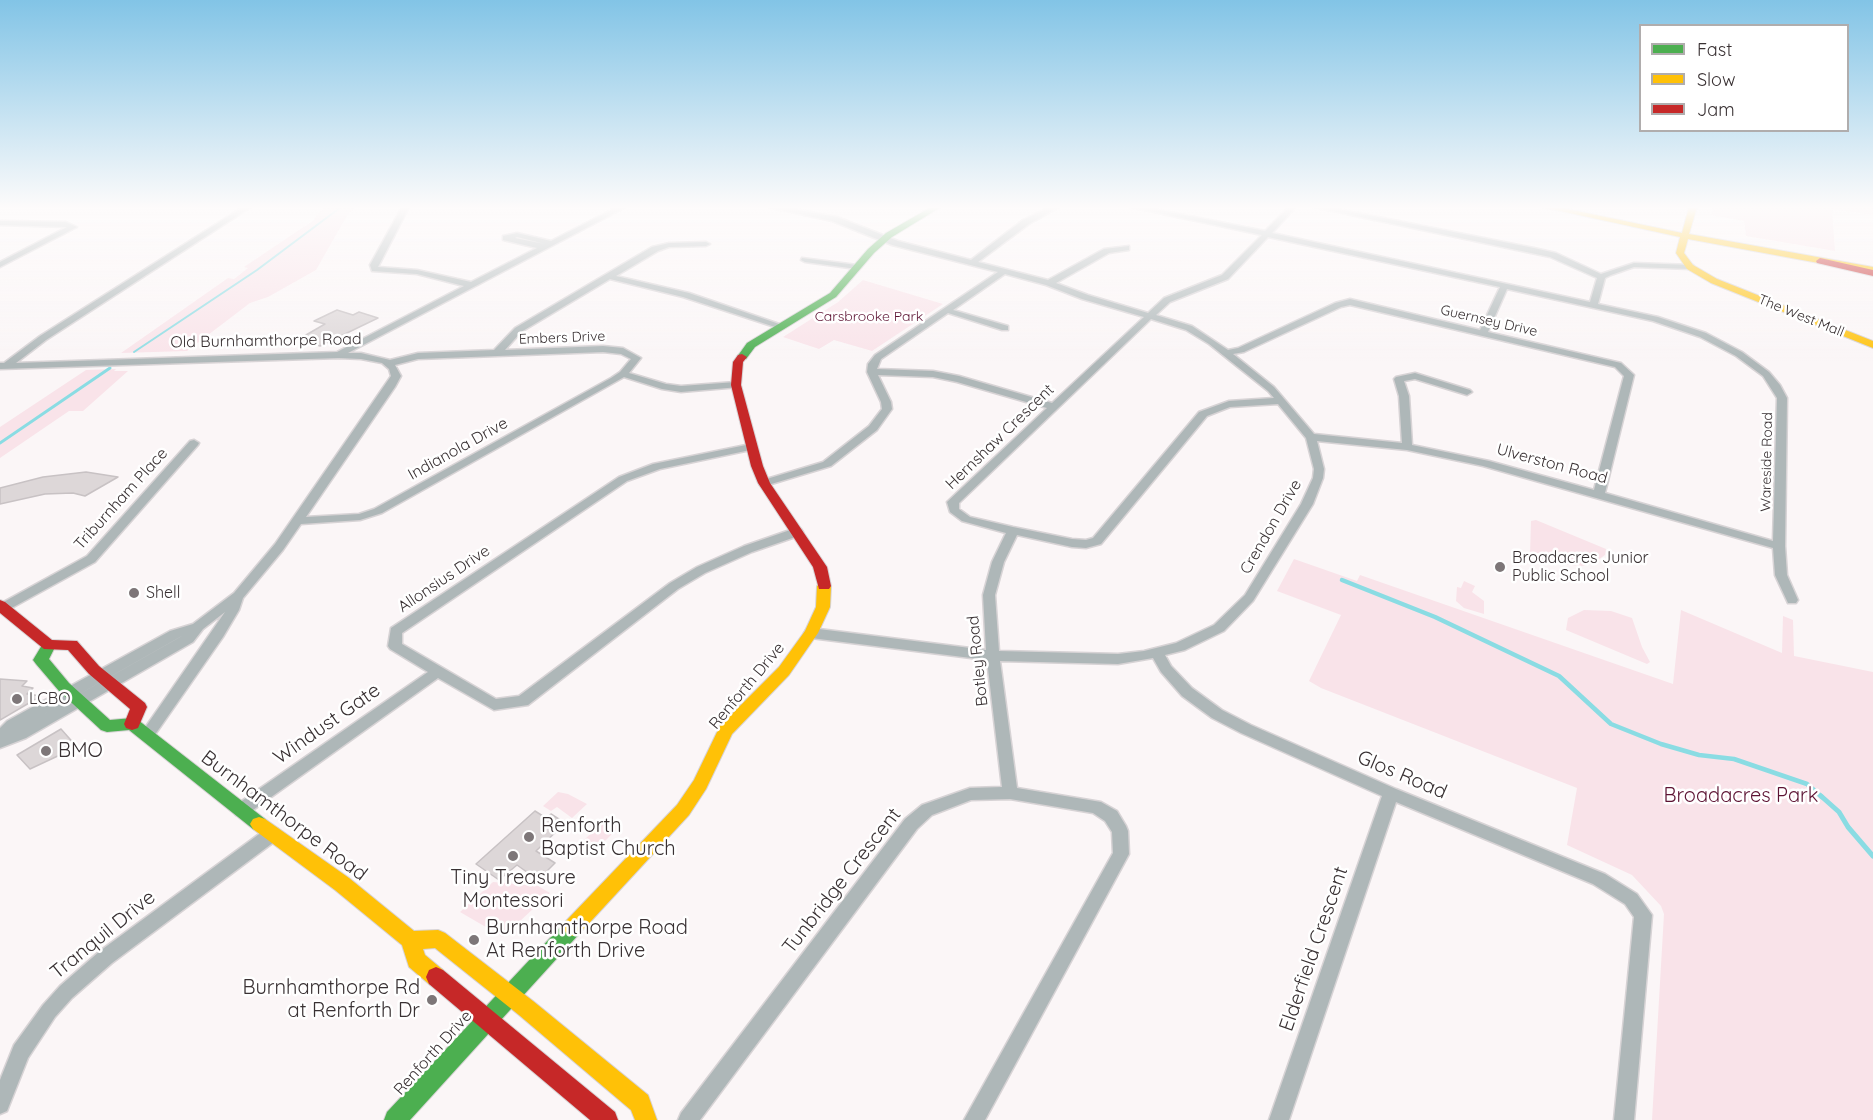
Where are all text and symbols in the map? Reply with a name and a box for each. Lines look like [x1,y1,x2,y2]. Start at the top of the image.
legend [1639,24,1849,132]
text: Fast [1697,38,1732,61]
text: Slow [1697,68,1735,91]
text: Jam [1697,98,1735,121]
street label: The West Mall [1756,291,1846,341]
street label: Guernsey Drive [1439,302,1539,340]
park label: Carsbrooke Park [815,309,923,325]
street label: Embers Drive [518,328,606,348]
street label: Old Burnhamthorpe Road [170,330,362,352]
street label: Hernshaw Crescent [942,380,1058,494]
street label: Wareside Road [1758,412,1776,512]
street label: Indianola Drive [405,414,511,484]
street label: Ulverston Road [1494,440,1610,488]
street label: Triburnham Place [70,444,172,554]
street label: Crendon Drive [1236,476,1306,578]
street label: Allonsius Drive [394,541,494,617]
place label: Broadacres Junior Public School [1512,548,1649,586]
marker: Broadacres Junior Public School [1493,560,1507,574]
place label: Shell [146,583,180,603]
marker: Shell [127,586,141,600]
street label: Botley Road [964,615,992,707]
street label: Renforth Drive [705,639,789,733]
street label: Windust Gate [269,678,385,770]
place label: LCBO [29,689,70,709]
marker: LCBO [10,692,24,706]
place label: BMO [58,739,103,763]
marker: BMO [39,744,53,758]
street label: Glos Road [1354,745,1450,805]
street label: Burnhamthorpe Road [196,746,372,886]
park label: Broadacres Park [1664,784,1818,808]
street label: Tunbridge Crescent [778,803,906,959]
place label: Renforth Baptist Church [541,814,676,861]
marker: Renforth Baptist Church [522,830,536,844]
marker: Tiny Treasure Montessori [506,849,520,863]
street label: Elderfield Crescent [1275,863,1353,1035]
place label: Tiny Treasure Montessori [450,866,576,913]
street label: Tranquil Drive [46,885,160,985]
place label: Burnhamthorpe Road At Renforth Drive [486,916,688,963]
marker: Burnhamthorpe Road At Renforth Drive [467,933,481,947]
place label: Burnhamthorpe Rd at Renforth Dr [242,976,420,1023]
marker: Burnhamthorpe Rd at Renforth Dr [425,993,439,1007]
street label: Renforth Drive [390,1007,476,1099]

